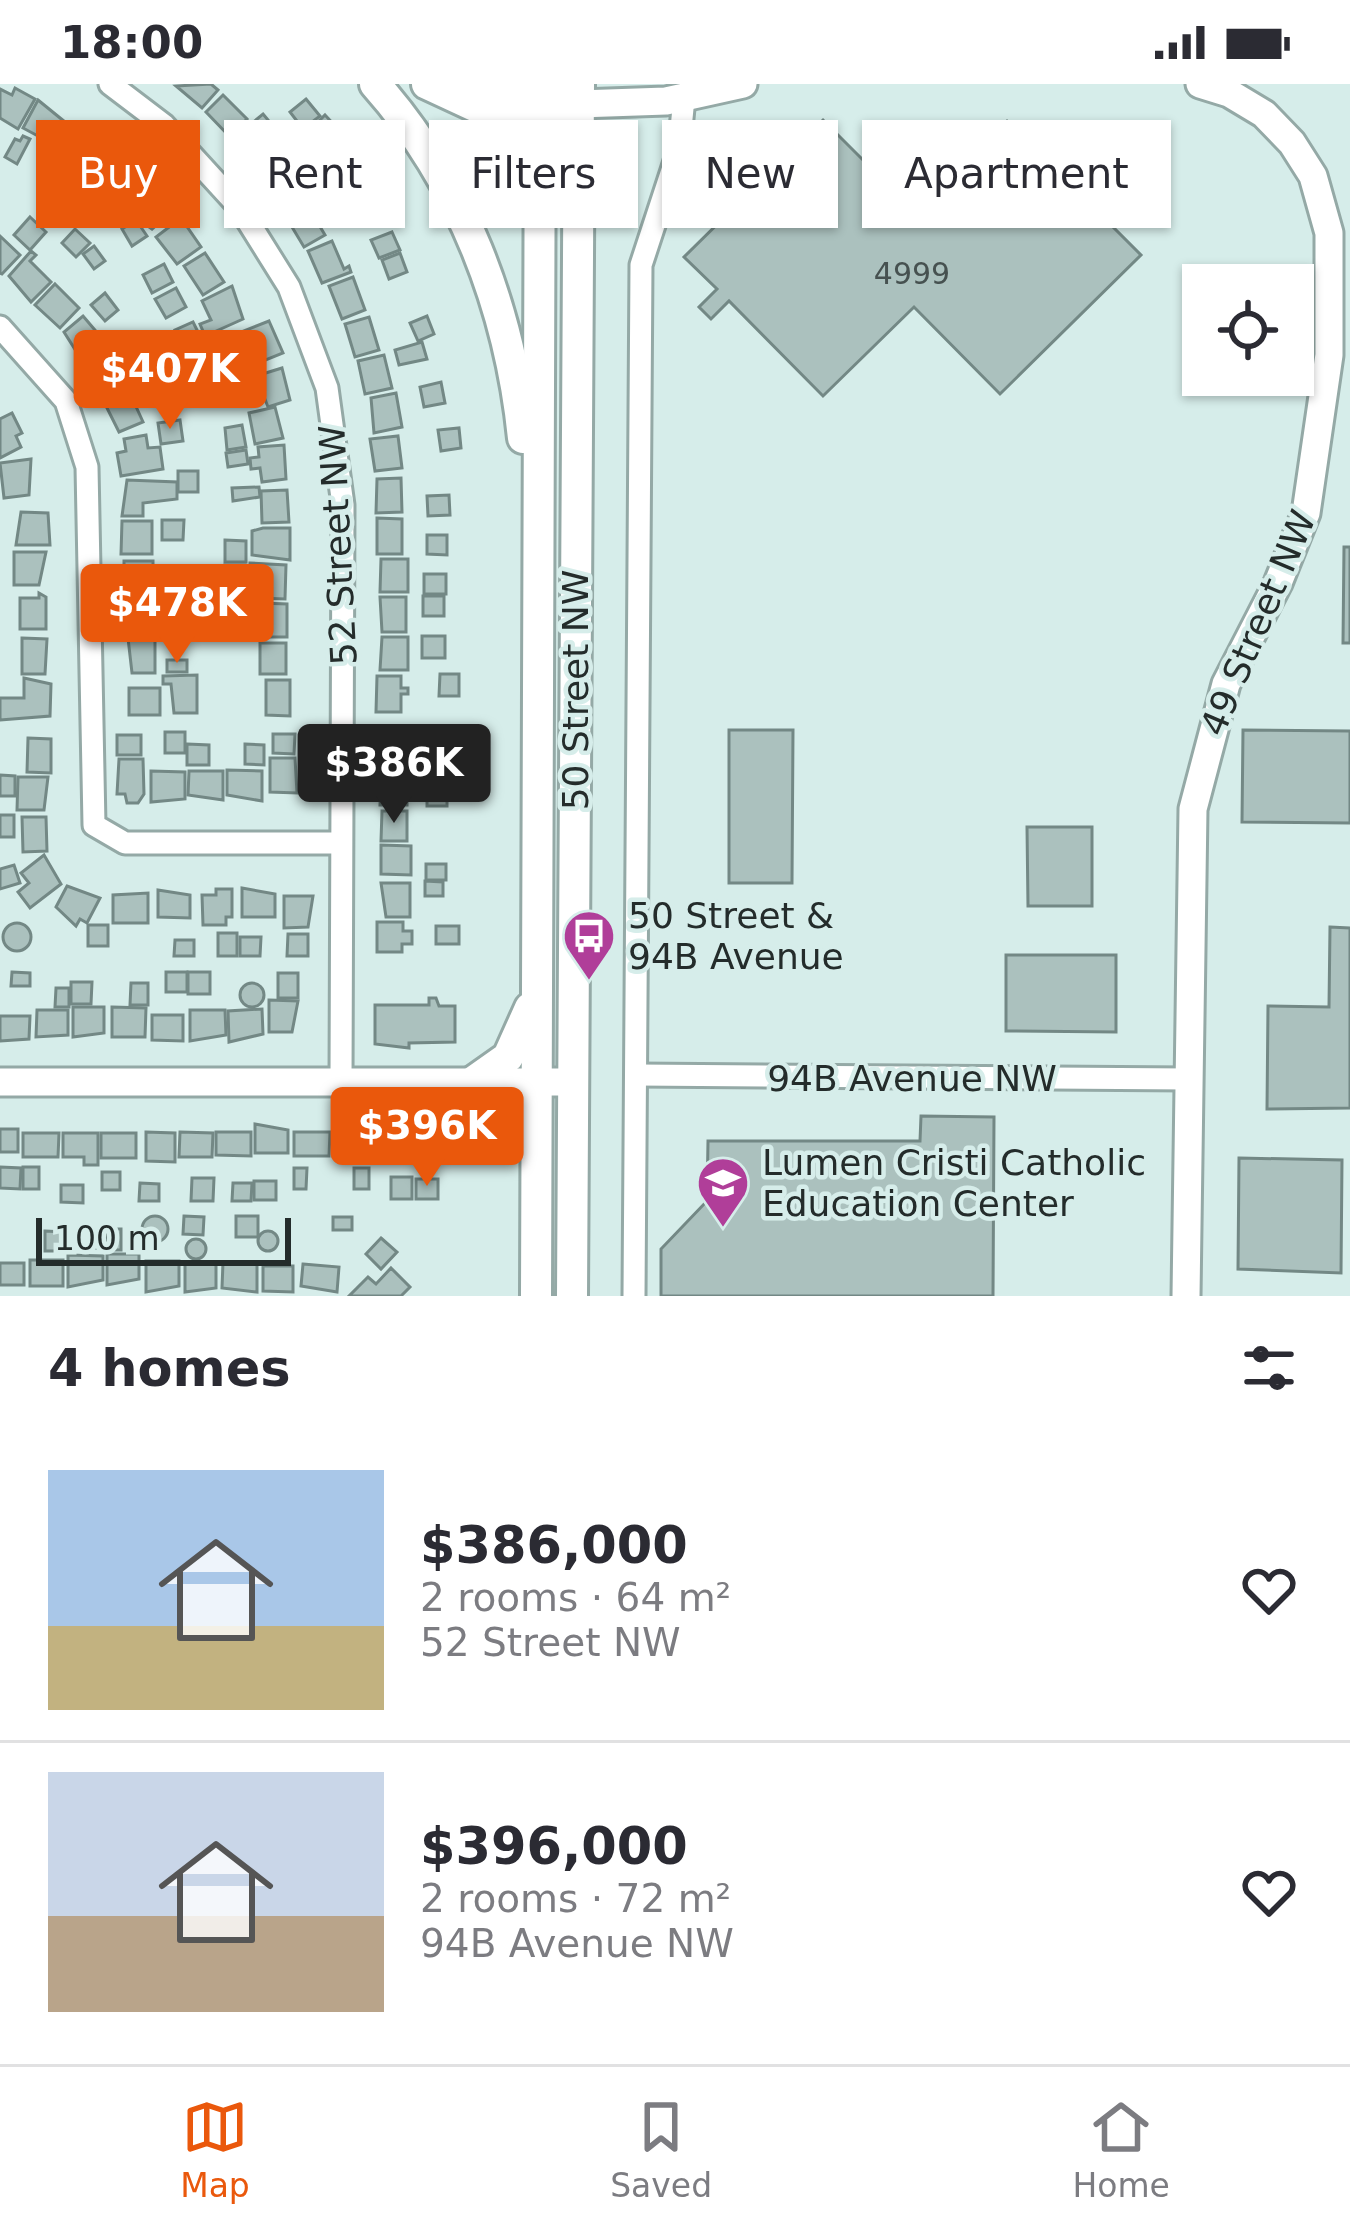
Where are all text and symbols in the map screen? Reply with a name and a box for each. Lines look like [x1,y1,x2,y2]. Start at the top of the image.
text: 18:00 [60,16,203,69]
chip: Buy [36,120,200,228]
chip: Rent [224,120,405,228]
chip: Filters [429,120,638,228]
chip: New [662,120,838,228]
chip: Apartment [862,120,1171,228]
house number: 4999 [874,256,950,291]
map controls [1182,264,1314,396]
button: locate [1182,264,1314,396]
pin: $407K [86,330,254,432]
text: $407K [101,346,239,391]
street label: 52 Street NW [311,424,365,666]
street label: 49 Street NW [1192,504,1324,742]
pin: $478K [93,564,261,666]
street label: 50 Street NW [555,570,596,810]
text: $478K [108,580,246,625]
pin: $386K [310,724,478,826]
text: $386K [325,740,463,785]
place label: 50 Street & 94B Avenue [628,895,844,977]
bus stop icon: 50 Street & 94B Avenue [561,908,617,982]
street label: 94B Avenue NW [767,1058,1057,1099]
pin: $396K [343,1087,511,1189]
text: $396K [358,1103,496,1148]
place label: Lumen Cristi Catholic Education Center [762,1142,1146,1224]
school or university icon: Lumen Cristi Catholic Education Center [695,1155,751,1229]
scale bar [36,1212,291,1265]
text: 100 m [54,1219,160,1258]
icon: filters [1236,1335,1302,1401]
text: 4 homes [48,1339,291,1398]
text: $386,000 [420,1516,688,1575]
icon: home [144,1518,288,1662]
icon: heart [1236,1557,1302,1623]
text: 2 rooms · 64 m² [420,1575,731,1620]
text: 52 Street NW [420,1620,681,1665]
text: $396,000 [420,1817,688,1876]
icon: home [144,1820,288,1964]
icon: heart [1236,1859,1302,1925]
text: 2 rooms · 72 m² [420,1876,731,1921]
text: 94B Avenue NW [420,1921,734,1966]
tab: Map [180,2094,250,2205]
tab: Saved [610,2094,712,2205]
tab: Home [1072,2094,1170,2205]

